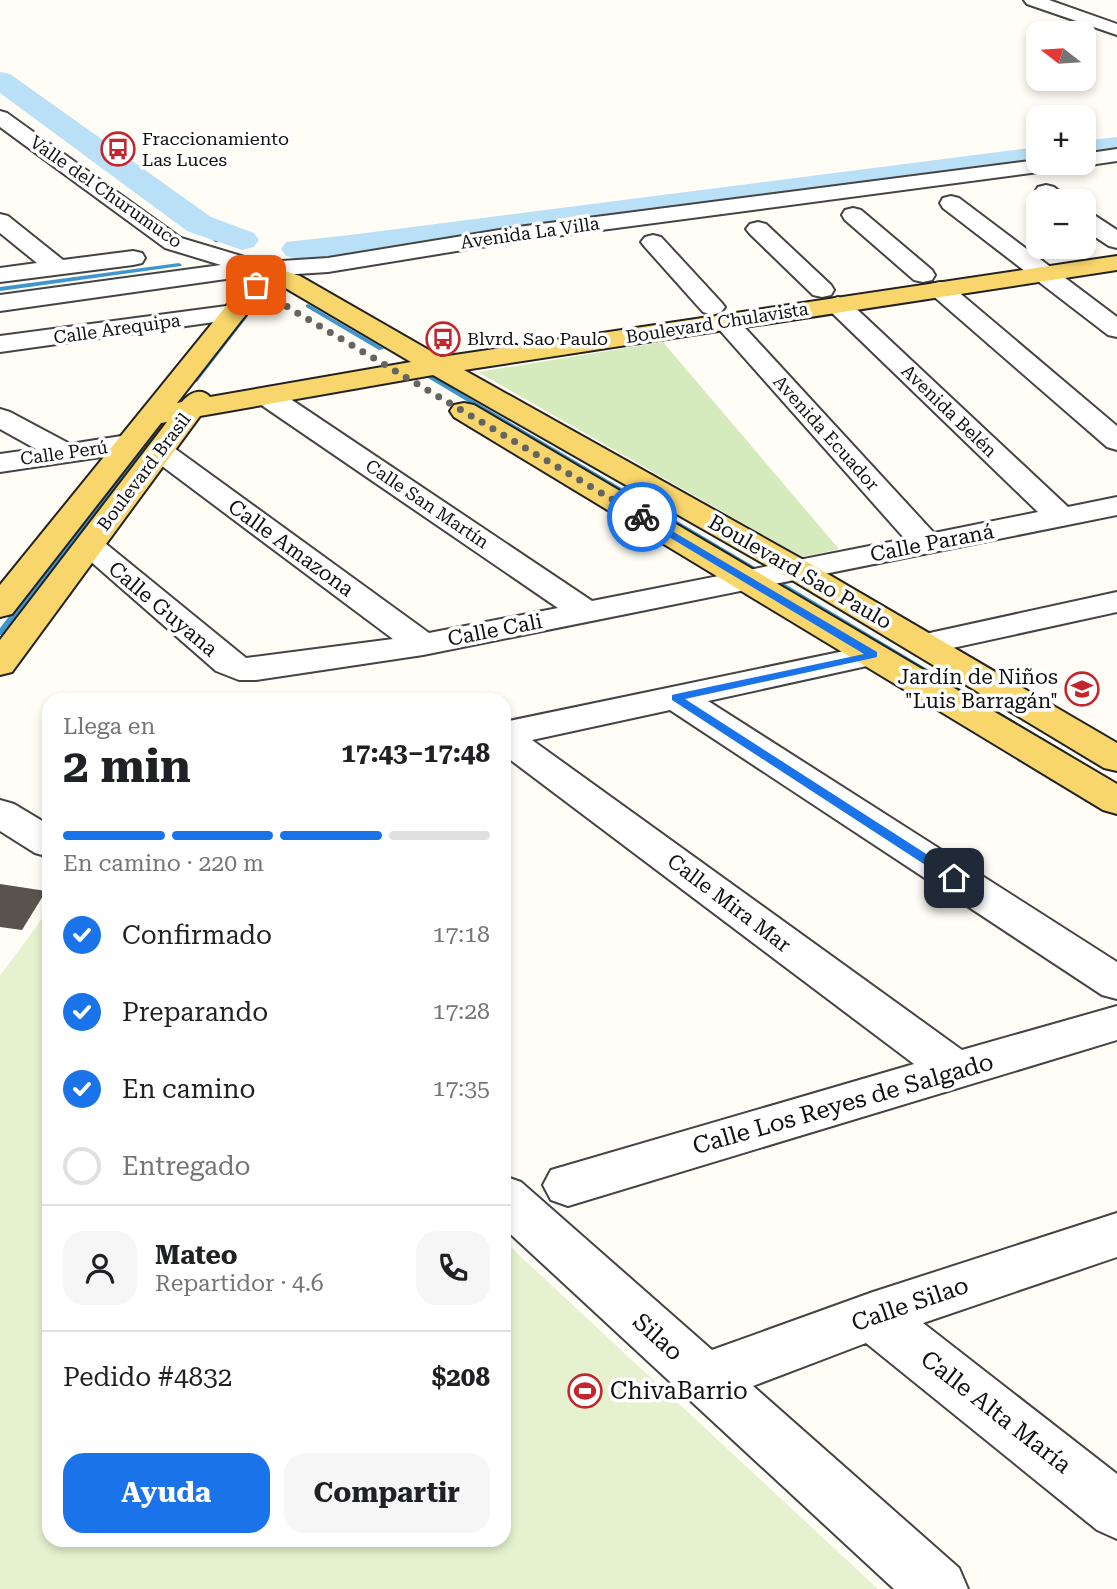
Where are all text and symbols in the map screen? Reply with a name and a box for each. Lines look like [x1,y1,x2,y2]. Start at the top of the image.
north arrow [1026,21,1096,91]
map controls [1026,21,1096,259]
button: + [1026,105,1096,175]
place label: Fraccionamiento Las Luces [142,128,289,170]
bus stop icon: Fraccionamiento Las Luces [99,130,137,168]
street label: Valle del Churumuco [26,131,186,252]
button: − [1026,189,1096,259]
street label: Avenida La Villa [459,212,601,253]
pin [226,255,286,315]
icon: bag [237,266,275,304]
street label: Boulevard Chulavista [624,298,810,347]
street label: Calle Arequipa [52,309,182,348]
bus stop icon: Blvrd. Sao Paulo [424,320,462,358]
place label: Blvrd. Sao Paulo [467,328,608,349]
street label: Avenida Belén [897,360,1002,462]
street label: Avenida Ecuador [769,371,884,495]
street label: Boulevard Brasil [93,408,195,535]
street label: Calle Perú [19,436,109,469]
street label: Calle San Martín [362,455,493,553]
courier [607,482,677,552]
street label: Calle Amazona [224,494,359,602]
icon: bike [623,498,661,536]
street label: Boulevard Sao Paulo [704,510,896,634]
street label: Calle Paraná [868,519,996,567]
street label: Calle Guyana [104,557,223,662]
street label: Calle Cali [446,609,545,651]
place label: Jardín de Niños "Luis Barragán" [898,665,1058,713]
school or university icon: Jardín de Niños "Luis Barragán" [1063,670,1101,708]
text: Llega en [63,713,155,740]
text: 17:43–17:48 [341,738,490,768]
text: 2 min [63,739,191,793]
pin [924,848,984,908]
street label: Calle Mira Mar [663,849,796,957]
text: En camino · 220 m [63,850,264,877]
icon: home [935,859,973,897]
icon: check [63,916,101,954]
text: Confirmado [122,920,272,950]
text: 17:18 [433,921,490,948]
icon: check [63,993,101,1031]
text: Preparando [122,997,268,1027]
text: 17:28 [433,998,490,1025]
street label: Calle Los Reyes de Salgado [689,1048,997,1160]
icon: check [63,1070,101,1108]
text: En camino [122,1074,255,1104]
text: 17:35 [433,1075,490,1102]
text: Entregado [122,1151,251,1181]
button: person [63,1231,137,1305]
button: phone [416,1231,490,1305]
text: Mateo [155,1240,238,1270]
text: Repartidor · 4.6 [155,1270,324,1297]
street label: Calle Silao [848,1271,972,1337]
street label: Silao [627,1307,689,1367]
street label: Calle Alta María [915,1345,1077,1479]
text: Pedido #4832 [63,1362,232,1392]
text: $208 [432,1362,490,1392]
sports icon: ChivaBarrio [566,1372,604,1410]
place label: ChivaBarrio [610,1377,748,1405]
button: Ayuda [63,1453,270,1533]
button: Compartir [284,1453,490,1533]

